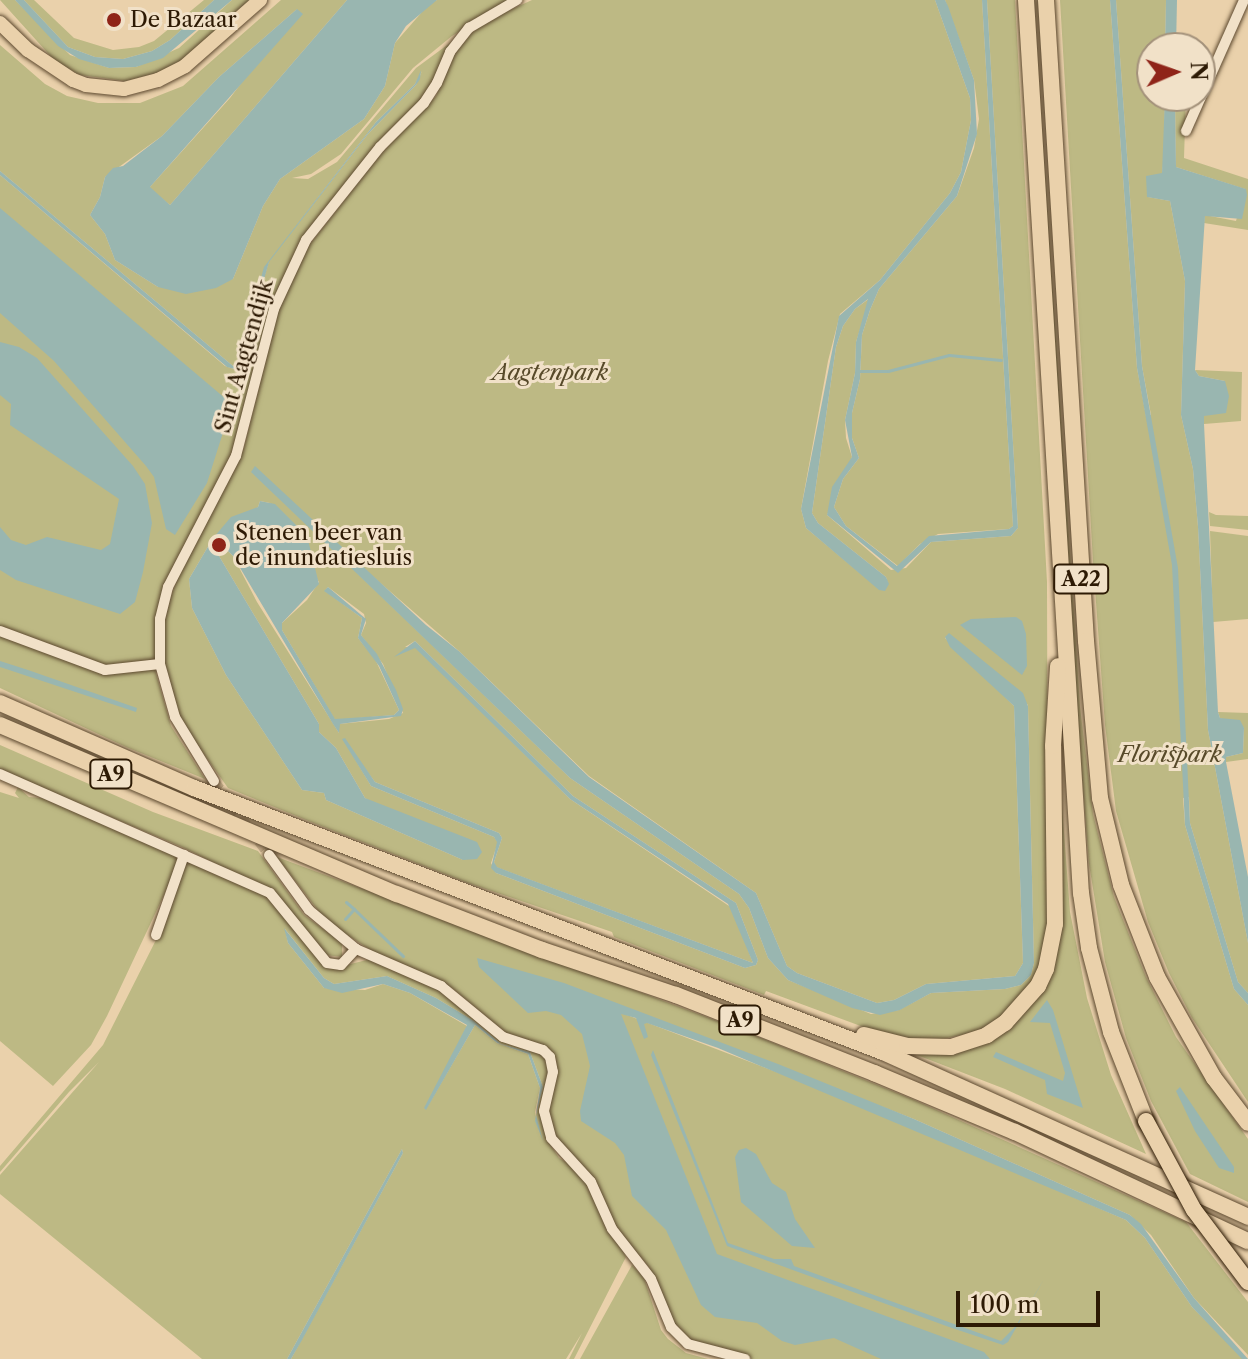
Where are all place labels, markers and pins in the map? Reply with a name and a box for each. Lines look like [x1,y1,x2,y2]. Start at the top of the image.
place label: De Bazaar [130,7,237,33]
marker: De Bazaar [105,11,123,29]
place label: Stenen beer van de inundatiesluis [235,519,412,570]
marker: Stenen beer van de inundatiesluis [210,536,228,554]

